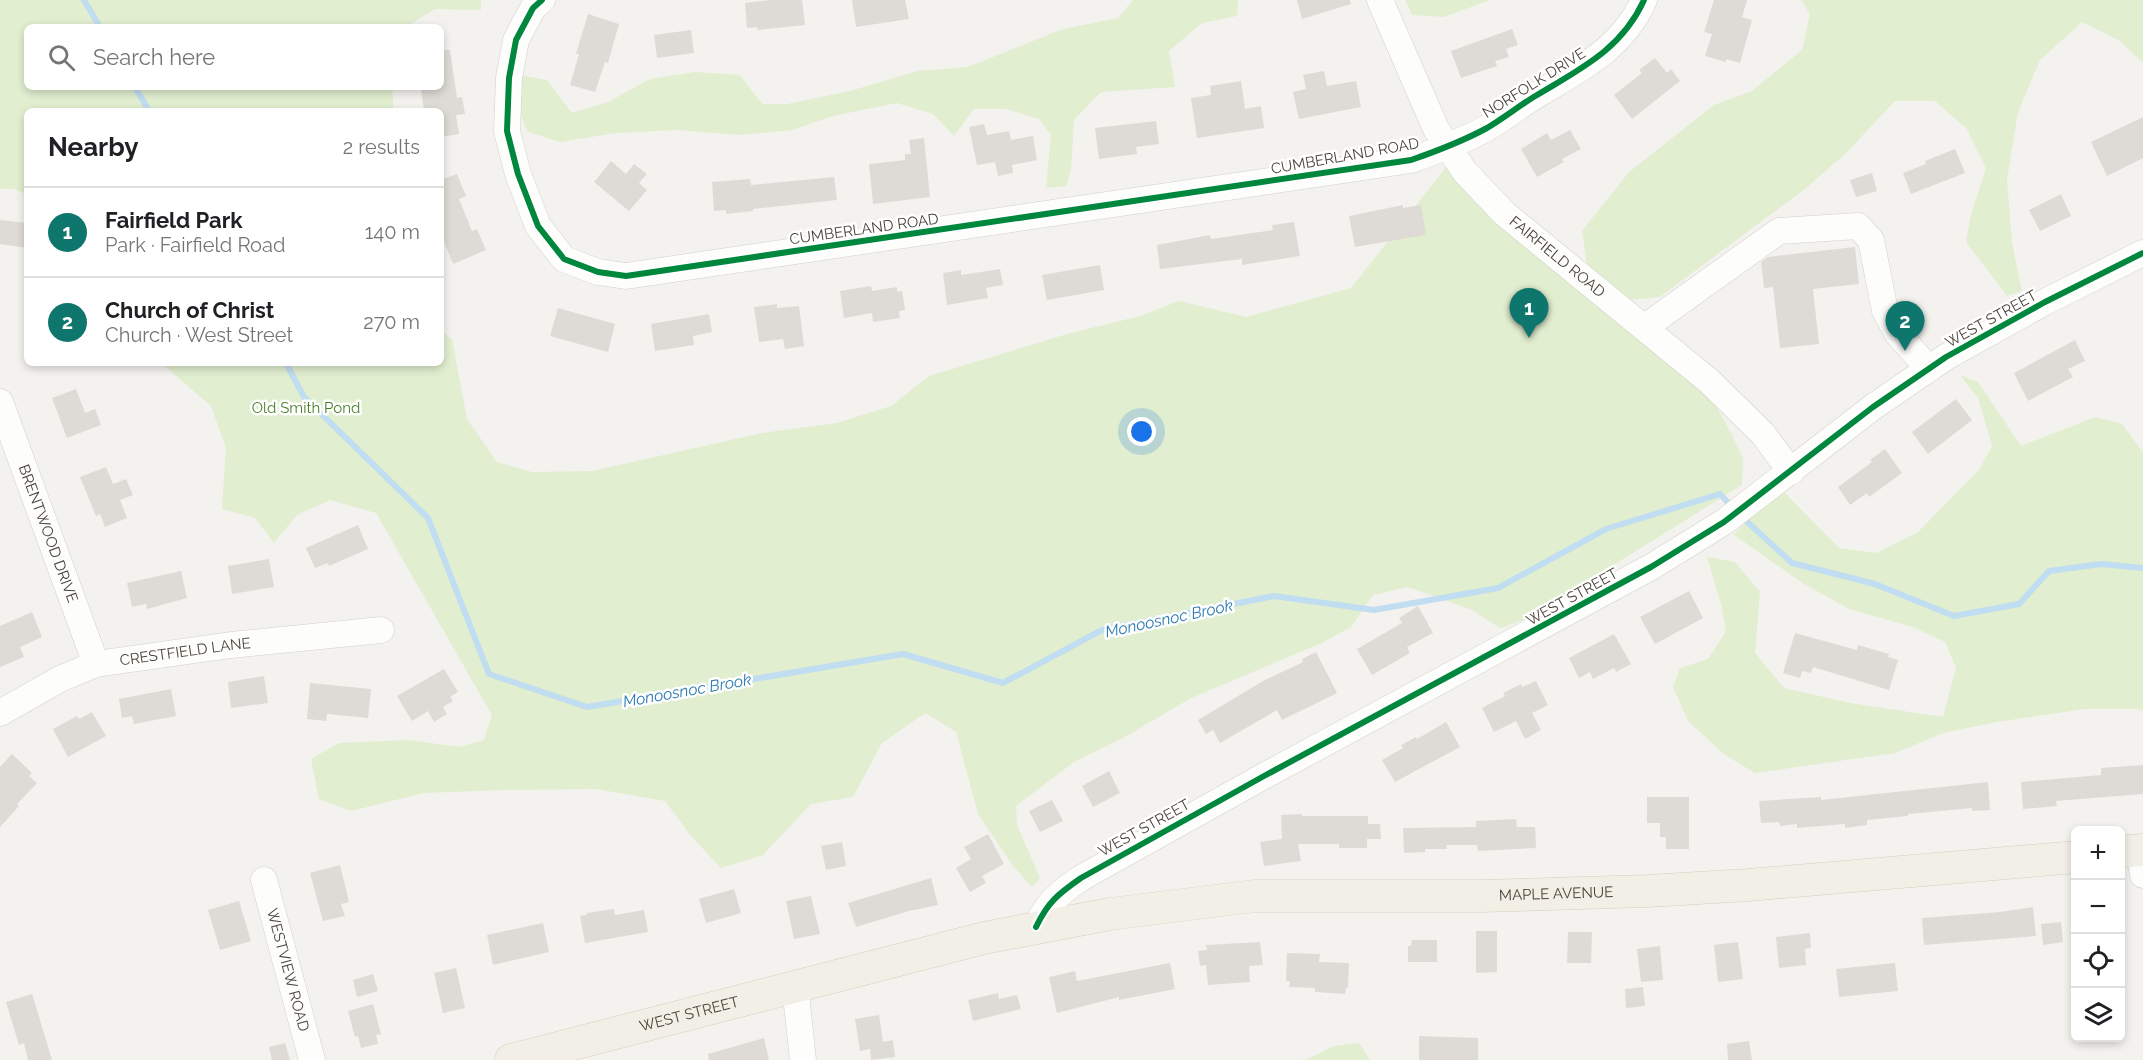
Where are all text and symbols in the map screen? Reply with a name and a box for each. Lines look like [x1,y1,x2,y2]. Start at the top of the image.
search box [24,24,444,90]
icon: search [45,41,78,74]
text: Search here [93,44,215,70]
street label: NORFOLK DRIVE [1479,44,1589,122]
text: Nearby [48,132,138,162]
street label: CUMBERLAND ROAD [1269,134,1421,178]
text: 2 results [343,135,420,159]
text: Fairfield Park [105,207,243,233]
street label: CUMBERLAND ROAD [788,210,940,248]
street label: FAIRFIELD ROAD [1506,212,1609,301]
text: 1 [63,220,72,244]
text: 140 m [365,220,420,244]
text: Park · Fairfield Road [105,233,285,257]
street label: WEST STREET [1942,286,2040,352]
pin: 1 [1510,288,1549,338]
text: Church of Christ [105,297,274,323]
pin: 2 [1886,302,1924,351]
text: 2 [62,310,73,334]
text: 270 m [363,310,420,334]
text: Church · West Street [105,323,293,347]
park label: Old Smith Pond [252,399,360,417]
your location [1127,417,1156,446]
street label: BRENTWOOD DRIVE [15,462,82,605]
street label: WEST STREET [1523,564,1621,630]
water label: Monoosnoc Brook [1103,596,1235,641]
street label: CRESTFIELD LANE [119,634,252,670]
water label: Monoosnoc Brook [621,670,753,711]
street label: WEST STREET [1095,795,1193,861]
map controls [2071,826,2125,1042]
button: + [2071,826,2125,880]
button: − [2071,880,2125,934]
street label: MAPLE AVENUE [1499,883,1614,904]
street label: WESTVIEW ROAD [263,906,313,1034]
button: locate [2071,934,2125,988]
button: layers [2071,988,2125,1042]
street label: WEST STREET [638,993,741,1035]

